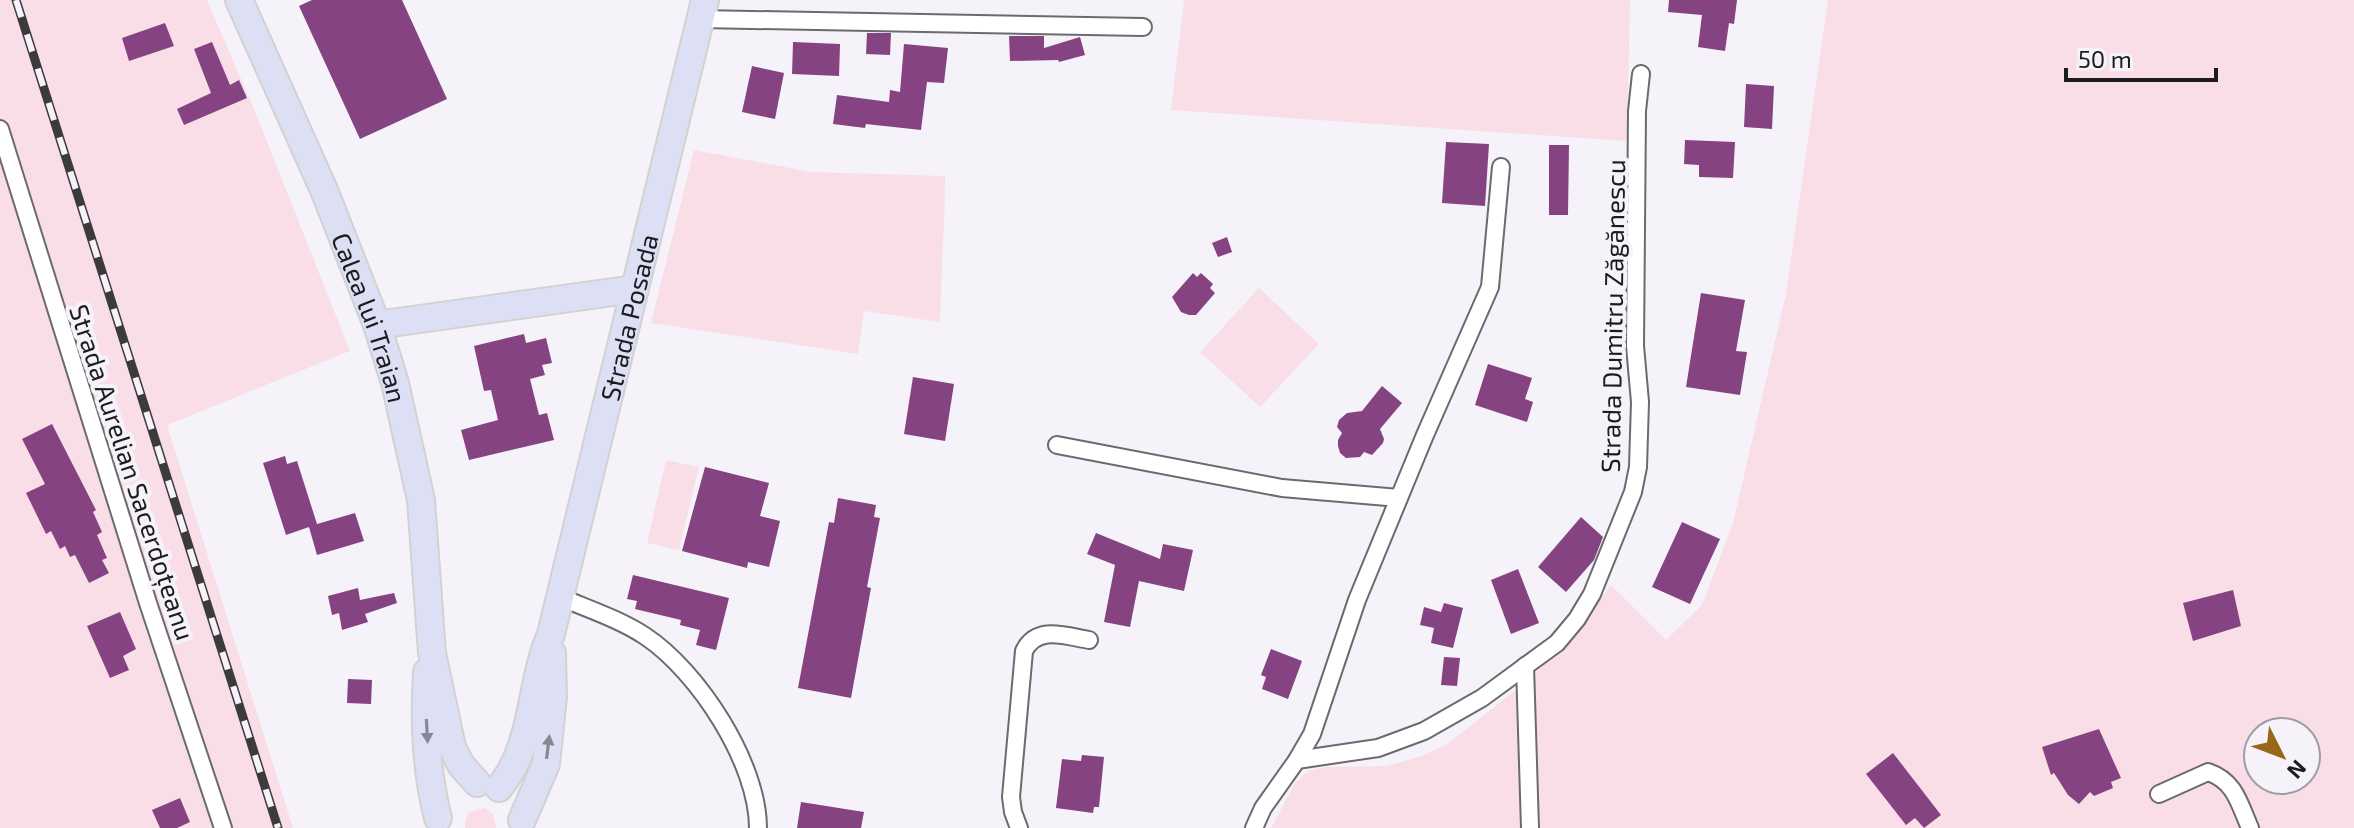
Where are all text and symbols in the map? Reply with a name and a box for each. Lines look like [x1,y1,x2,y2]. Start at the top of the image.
scale bar [2066,32,2216,82]
text: 50 m [2078,44,2132,73]
street label: Strada Dumitru Zăgănescu [1594,159,1630,473]
street label: Calea lui Traian [327,228,414,405]
street label: Strada Posada [593,231,663,404]
street label: Strada Aurelian Sacerdoțeanu [62,300,202,644]
north arrow [2242,716,2322,796]
one-way arrow [421,719,434,744]
one-way arrow [542,734,555,759]
text: N [2283,755,2313,785]

